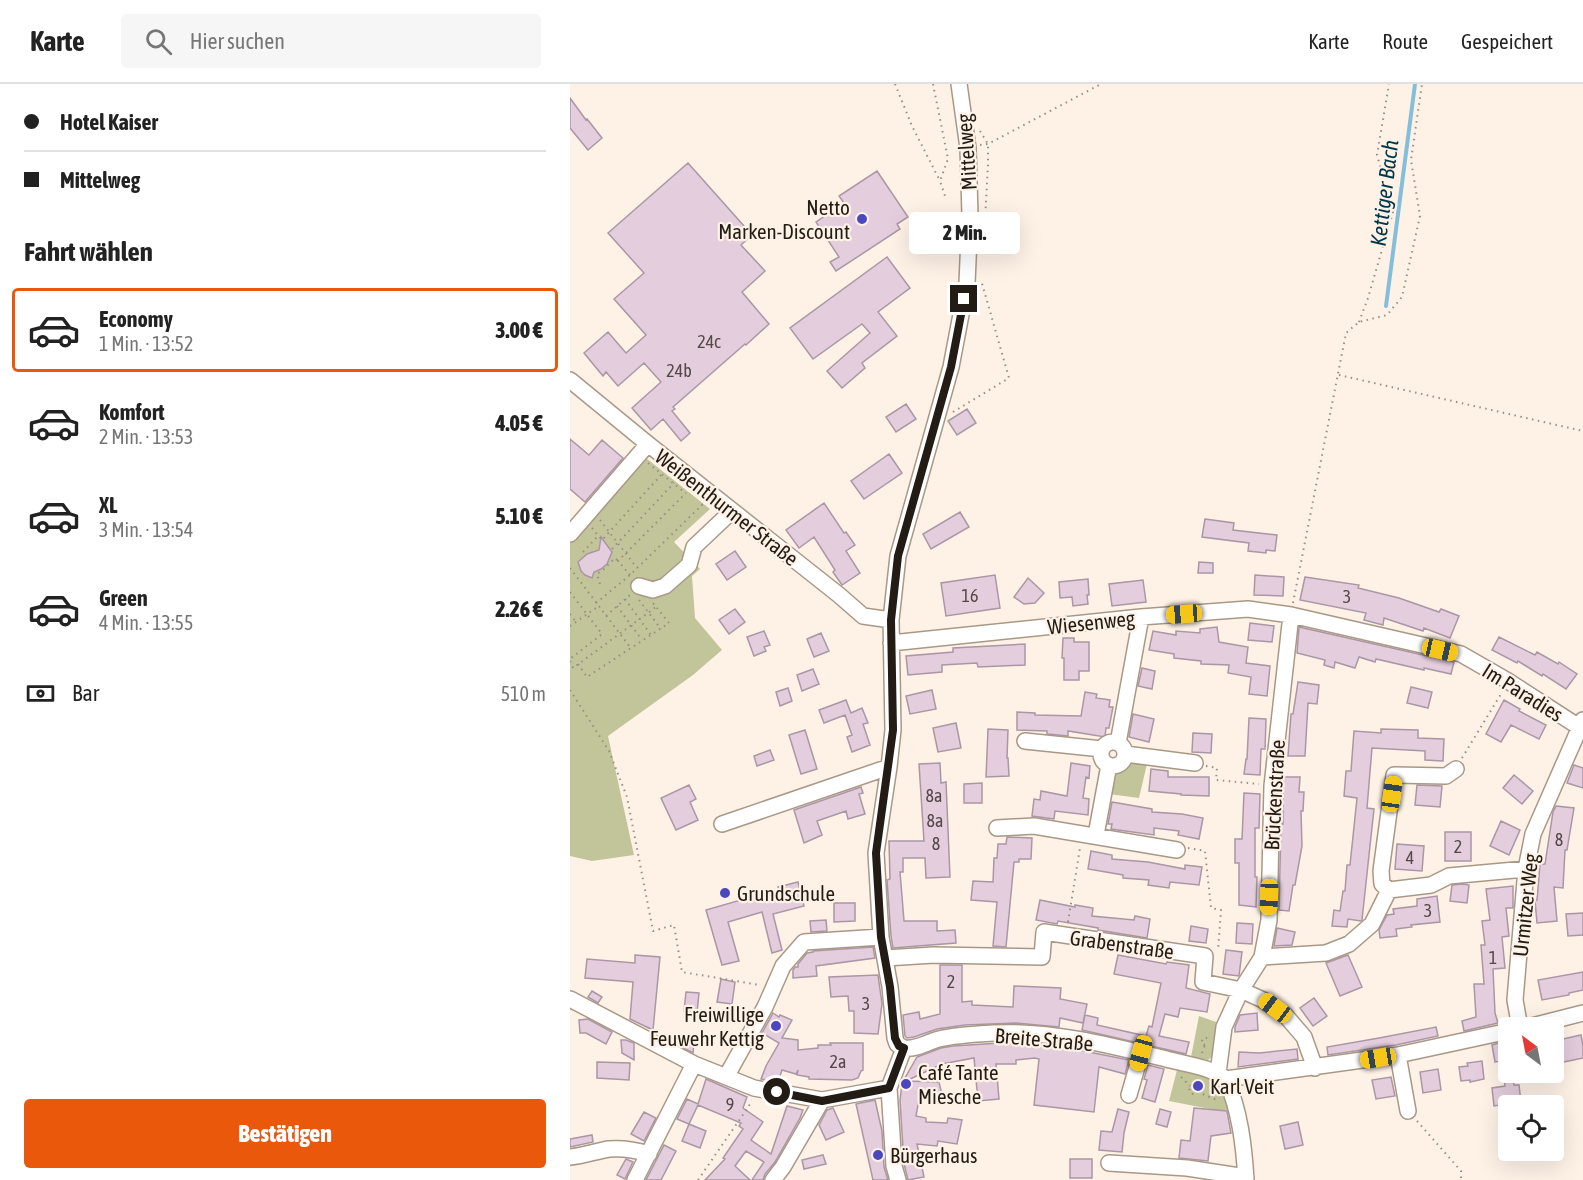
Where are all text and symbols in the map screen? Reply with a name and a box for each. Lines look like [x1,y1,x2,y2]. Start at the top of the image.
search box [121,14,541,68]
text: Karte [30,25,85,57]
icon: search [142,25,175,58]
text: Hier suchen [190,28,285,54]
text: Karte [1308,29,1349,53]
text: Route [1382,29,1428,53]
text: Gespeichert [1461,29,1553,53]
text: Hotel Kaiser [60,109,158,135]
street label: Mittelweg [951,113,981,191]
water label: Kettiger Bach [1365,138,1403,248]
text: Mittelweg [60,167,140,193]
place label: Netto Marken-Discount [718,195,850,243]
marker: Netto Marken-Discount [855,212,869,226]
callout: 2 Min. [908,212,1020,254]
text: 2 Min. [943,221,986,244]
text: Fahrt wählen [24,236,153,267]
route end [950,285,977,312]
icon: car [27,303,81,357]
text: Economy [99,306,173,332]
text: 3.00 € [495,317,543,343]
house number: 24c [697,331,721,352]
text: 1 Min. · 13:52 [99,332,193,355]
house number: 24b [666,360,692,381]
icon: car [27,396,81,450]
text: Komfort [99,399,165,425]
text: 4.05 € [495,410,543,436]
text: 2 Min. · 13:53 [99,425,193,448]
street label: Weißenthurmer Straße [651,444,803,570]
icon: car [27,489,81,543]
text: XL [99,492,117,518]
text: 5.10 € [495,503,543,529]
text: 3 Min. · 13:54 [99,518,193,541]
icon: car [27,582,81,636]
text: Green [99,585,148,611]
house number: 16 [962,585,978,606]
house number: 3 [1343,586,1351,607]
text: 2.26 € [495,596,543,622]
car [1165,604,1203,624]
street label: Wiesenweg [1046,605,1136,639]
text: 4 Min. · 13:55 [99,611,193,634]
car [1420,637,1460,663]
street label: Im Paradies [1478,658,1568,726]
icon: cash [24,677,57,710]
text: Bar [72,680,99,706]
text: 510 m [501,682,546,705]
street label: Brückenstraße [1259,739,1289,851]
car [1381,775,1403,813]
house number: 8a [926,785,942,806]
house number: 8a [927,810,943,831]
house number: 8 [1555,829,1563,850]
house number: 8 [932,833,940,854]
house number: 2 [1454,836,1462,857]
house number: 4 [1406,847,1414,868]
street label: Urmitzer Weg [1508,852,1542,958]
car [1259,879,1279,915]
place label: Grundschule [737,881,835,905]
marker: Grundschule [718,886,732,900]
house number: 3 [1424,900,1432,921]
street label: Grabenstraße [1068,925,1176,963]
house number: 1 [1489,947,1497,968]
house number: 2 [947,971,955,992]
car [1255,990,1295,1026]
house number: 3 [862,993,870,1014]
place label: Freiwillige Feuwehr Kettig [650,1002,764,1050]
north arrow [1498,1017,1564,1083]
map controls [1498,1017,1564,1161]
marker: Freiwillige Feuwehr Kettig [769,1019,783,1033]
street label: Breite Straße [994,1023,1094,1055]
car [1128,1033,1154,1073]
car [1359,1046,1397,1070]
house number: 2a [830,1051,846,1072]
place label: Café Tante Miesche [918,1060,999,1108]
place label: Karl Veit [1210,1074,1274,1098]
marker: Café Tante Miesche [899,1077,913,1091]
route start [763,1078,790,1105]
marker: Karl Veit [1191,1079,1205,1093]
house number: 9 [726,1094,734,1115]
button: locate [1498,1095,1564,1161]
button: Bestätigen [24,1099,546,1168]
place label: Bürgerhaus [890,1143,978,1167]
marker: Bürgerhaus [871,1148,885,1162]

